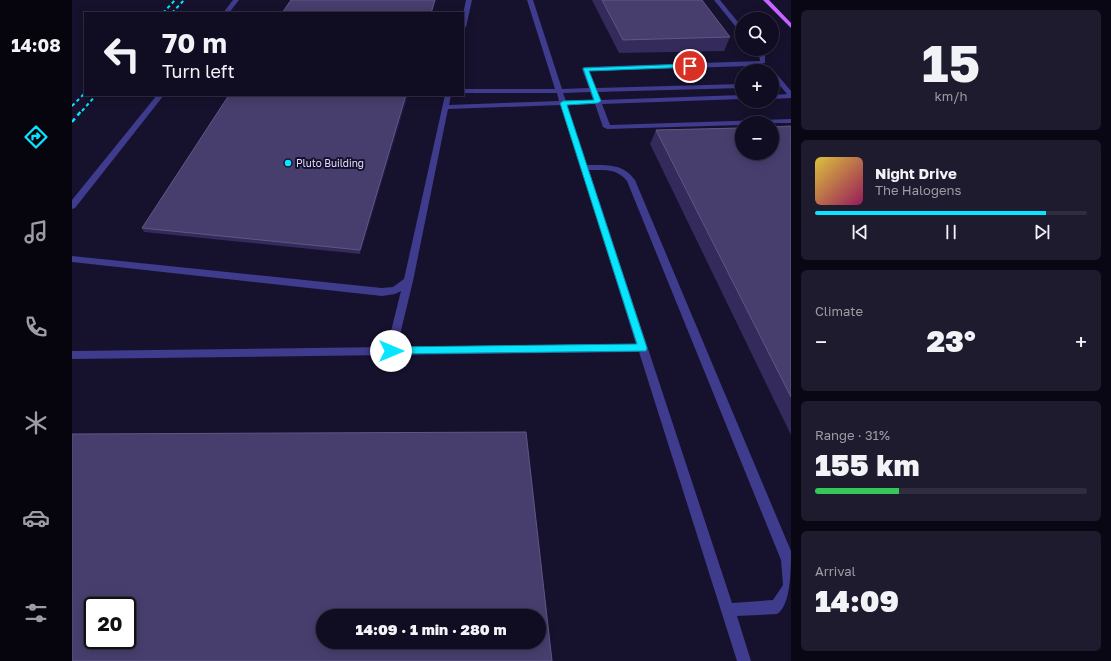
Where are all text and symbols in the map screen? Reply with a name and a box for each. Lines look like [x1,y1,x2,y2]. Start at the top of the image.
map controls [735,12,779,160]
button: search [735,12,779,56]
text: 70 m [162,26,227,59]
icon: left [96,28,148,80]
text: 15 [922,31,980,93]
text: 14:08 [11,34,61,56]
pin [673,49,707,83]
icon: arrive [679,55,701,77]
text: Turn left [162,60,235,82]
button: + [735,64,779,108]
text: km/h [934,88,968,104]
button: − [735,116,779,160]
icon: directions [22,123,50,151]
place label: Pluto Building [296,157,364,169]
marker: Pluto Building [283,158,293,168]
text: Night Drive [875,164,957,182]
text: The Halogens [875,182,961,198]
icon: music [22,218,50,246]
icon: previous [849,221,871,243]
icon: pause [940,221,962,243]
icon: next [1031,221,1053,243]
text: Climate [815,303,863,319]
icon: phone [22,313,50,341]
text: 23° [926,323,976,359]
text: − [815,328,827,355]
text: + [1075,328,1087,355]
position arrow [370,330,412,372]
icon: climate [22,409,50,437]
text: Range · 31% [815,427,890,443]
text: 155 km [815,447,920,483]
icon: car [22,504,50,532]
text: Arrival [815,563,856,579]
text: 14:09 [815,583,899,619]
speed limit sign: 20 [84,597,136,649]
icon: filters [22,599,50,627]
text: 14:09 · 1 min · 280 m [356,620,506,638]

